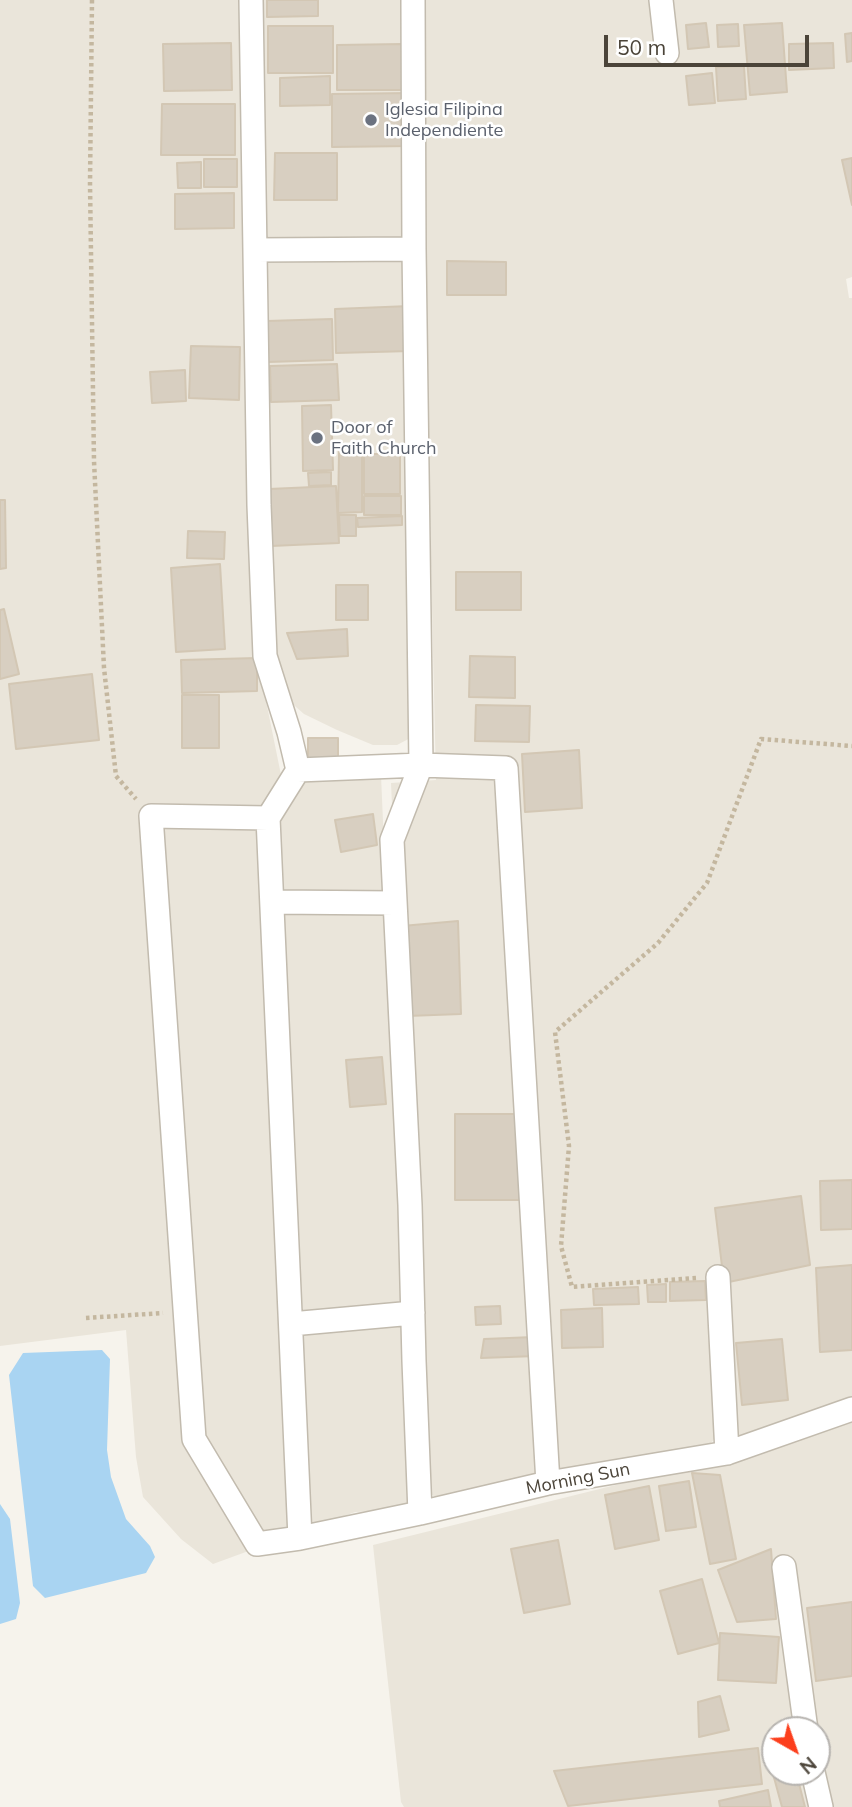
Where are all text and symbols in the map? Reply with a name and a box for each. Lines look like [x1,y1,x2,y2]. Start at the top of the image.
scale bar [607,21,812,65]
text: 50 m [617,34,666,60]
place label: Iglesia Filipina Independiente [385,99,503,142]
marker: Iglesia Filipina Independiente [363,112,379,128]
place label: Door of Faith Church [331,417,437,460]
marker: Door of Faith Church [309,430,325,446]
street label: Morning Sun [524,1458,632,1500]
north arrow [761,1716,831,1786]
text: N [795,1752,821,1779]

